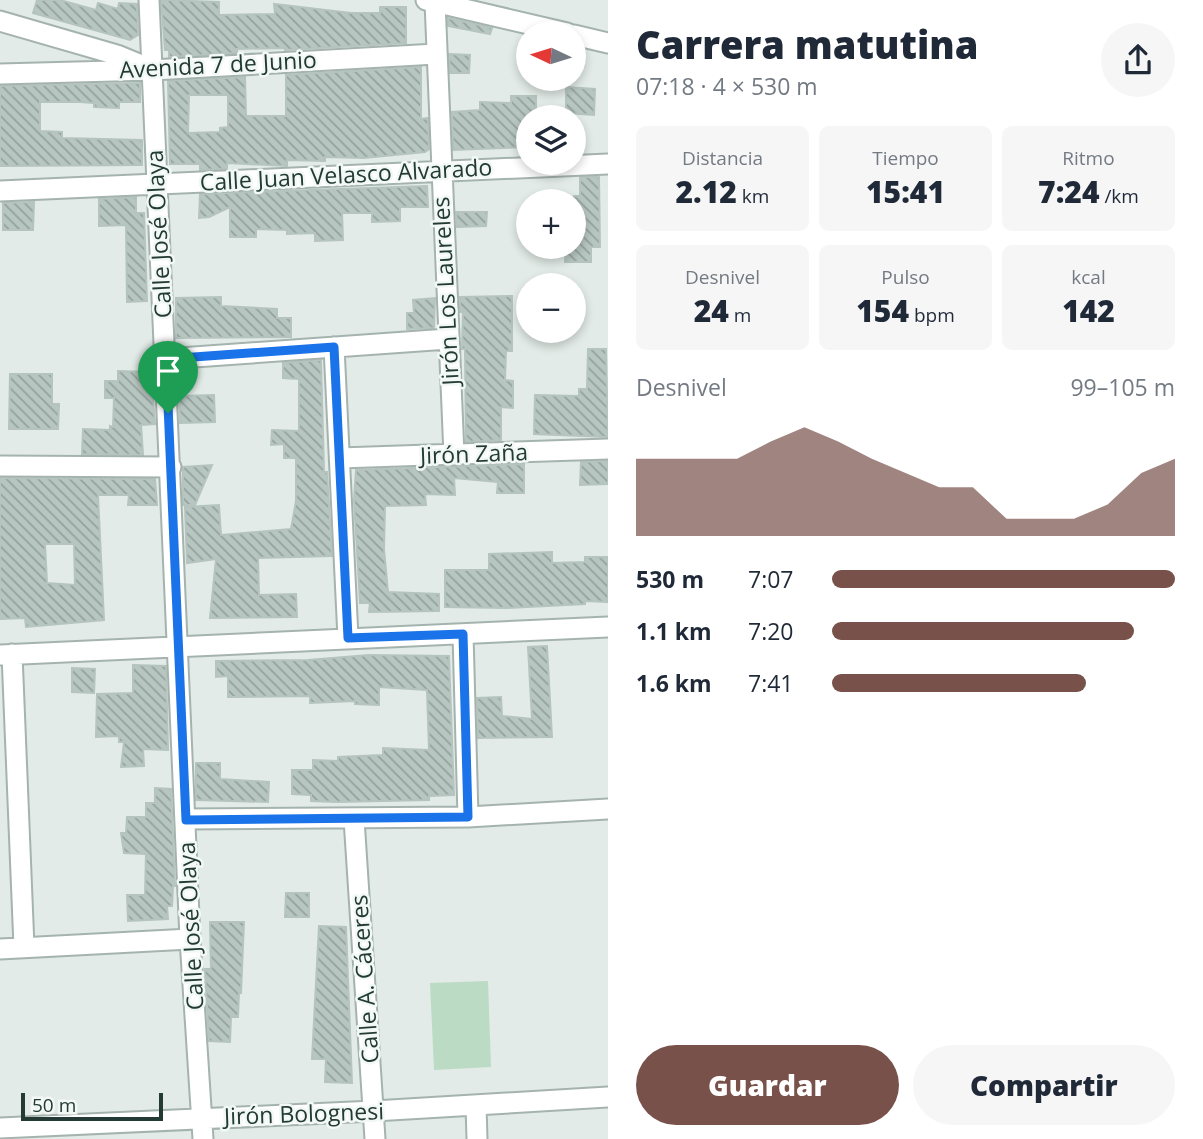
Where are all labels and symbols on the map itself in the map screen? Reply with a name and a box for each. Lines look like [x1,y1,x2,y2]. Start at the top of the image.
north arrow [516,21,586,91]
street label: Avenida 7 de Junio [118,43,318,85]
street label: Calle José Olaya [138,149,178,319]
street label: Calle Juan Velasco Alvarado [199,150,493,198]
street label: Jirón Los Laureles [424,196,466,388]
pin [138,341,198,413]
street label: Jirón Zaña [417,435,529,471]
street label: Calle José Olaya [170,841,210,1011]
street label: Calle A. Cáceres [342,894,386,1064]
scale bar [21,1090,163,1122]
street label: Jirón Bolognesi [221,1094,384,1132]

